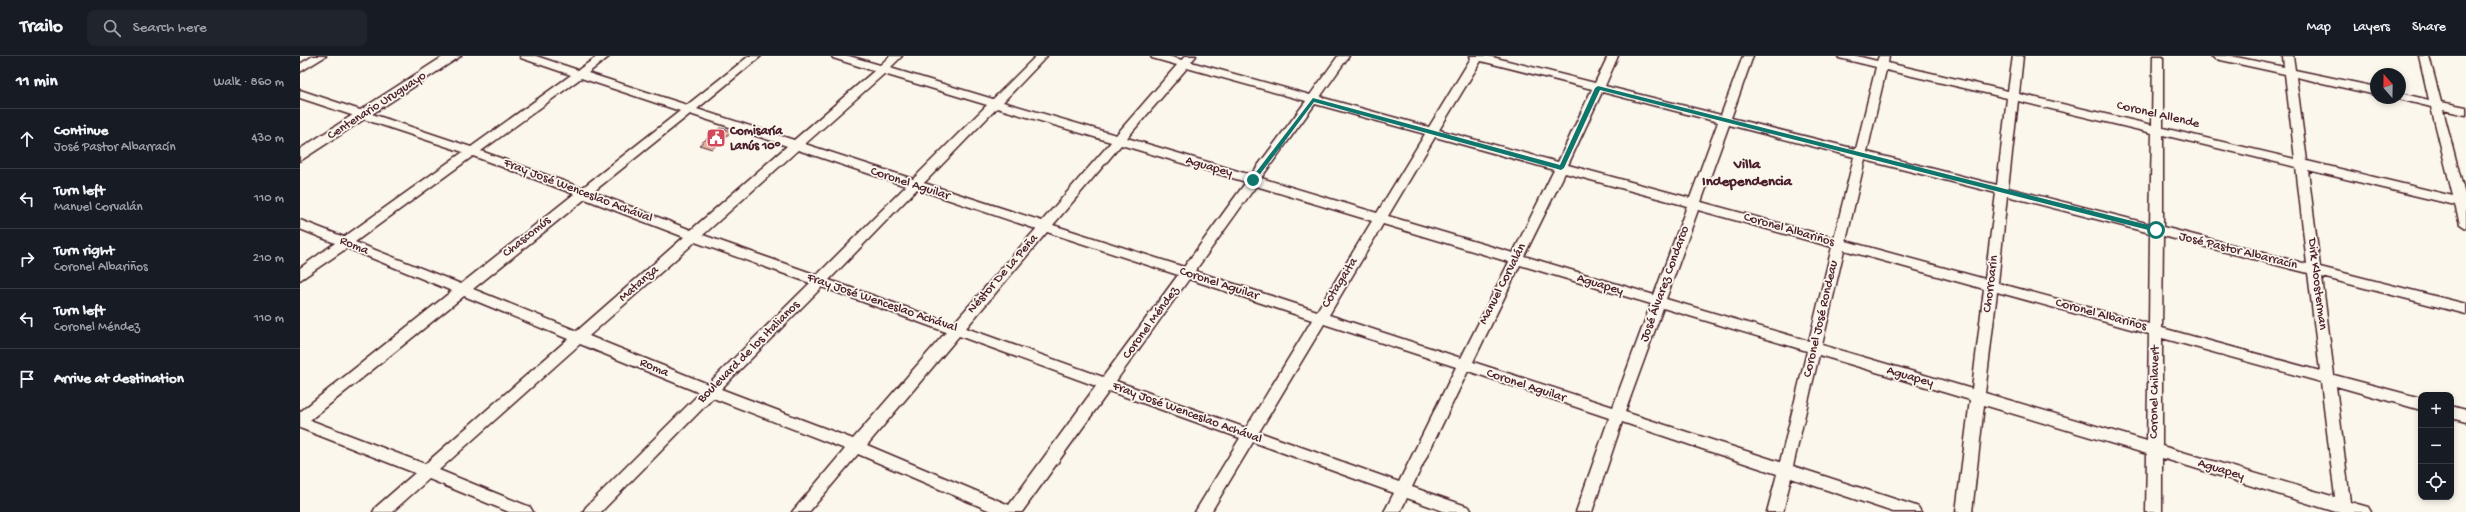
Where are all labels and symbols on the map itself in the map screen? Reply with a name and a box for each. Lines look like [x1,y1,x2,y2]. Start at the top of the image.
street label: Centenario Uruguayo [325,68,429,144]
north arrow [2370,68,2406,104]
street label: Coronel Allende [2115,98,2201,132]
place label: Comisaría Lanús 10° [729,124,783,154]
public building icon: Comisaría Lanús 10° [705,127,727,149]
street label: Aguapey [1184,153,1235,181]
street label: Fray José Wenceslao Achával [501,155,655,226]
district label: Villa Independencia [1702,156,1793,191]
street label: Coronel Aguilar [868,164,953,204]
route end [1244,171,1262,189]
street label: Coronel Albariños [1742,210,1837,250]
street label: Chascomús [500,212,555,261]
route start [2147,221,2165,239]
street label: José Álvarez Condarco [1636,223,1693,344]
street label: José Pastor Albarracín [2177,229,2300,273]
street label: Néstor De La Peña [964,231,1042,317]
street label: Roma [337,233,371,259]
street label: Dirk Kloosterman [2304,236,2330,332]
street label: Manuel Corvalán [1476,240,1530,327]
street label: Chorroarin [1980,254,2002,313]
street label: Cotagaita [1319,255,1362,311]
street label: Coronel José Rondeau [1800,259,1842,379]
street label: Matanza [616,262,663,305]
street label: Coronel Aguilar [1177,264,1262,304]
street label: Fray José Wenceslao Achával [804,270,959,336]
street label: Aguapey [1575,271,1626,299]
street label: Coronel Méndez [1120,283,1183,362]
street label: Coronel Albariños [2054,296,2149,335]
street label: Boulevard de los Italianos [694,297,804,407]
street label: Coronel Chilavert [2147,344,2163,439]
street label: Roma [637,355,671,381]
street label: Aguapey [1885,363,1936,391]
street label: Coronel Aguilar [1484,366,1569,406]
street label: Fray José Wenceslao Achával [1109,379,1264,447]
street label: Aguapey [2196,456,2247,484]

